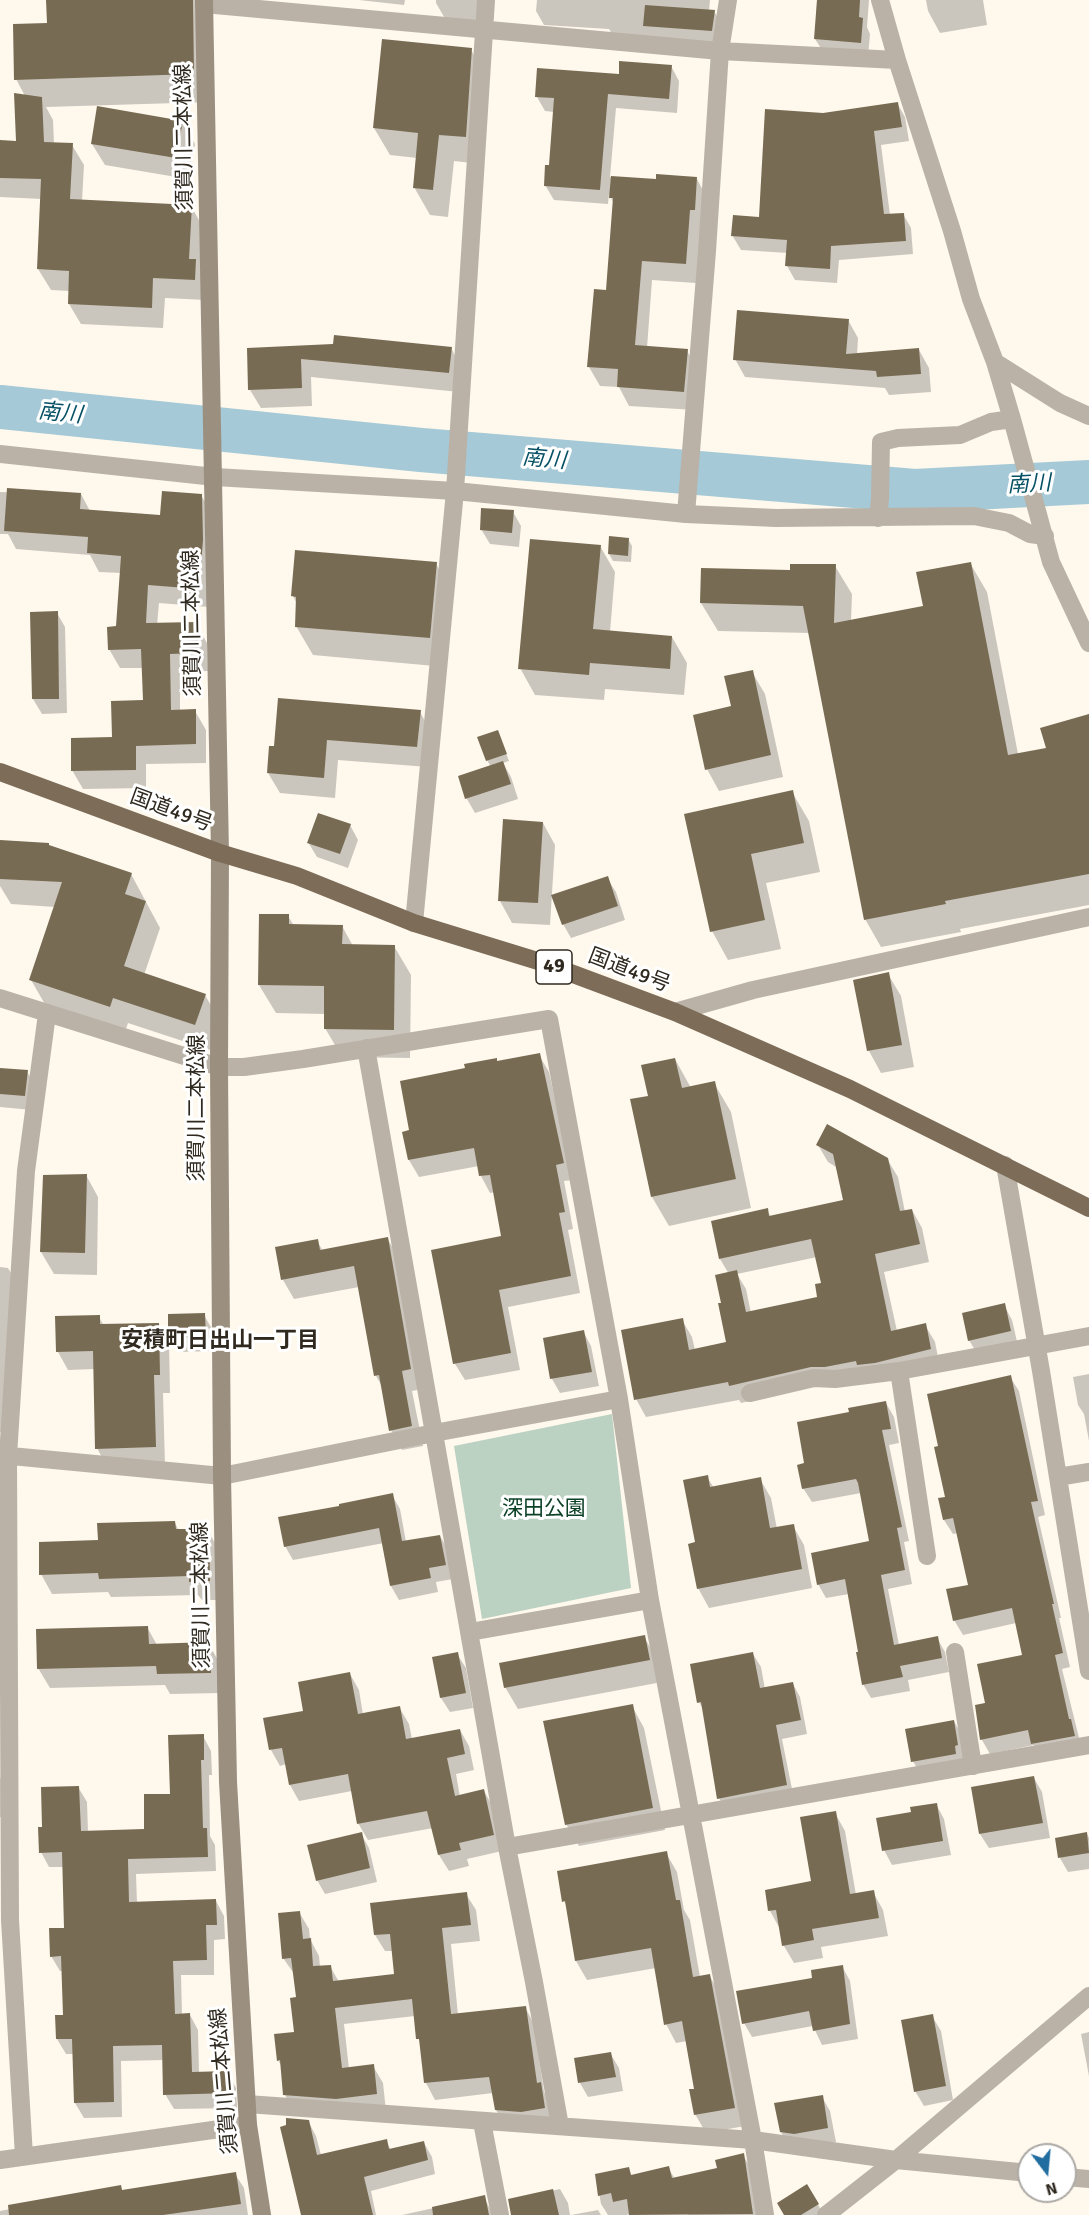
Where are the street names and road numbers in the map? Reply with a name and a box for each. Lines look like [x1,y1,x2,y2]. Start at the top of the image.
street label: 須賀川二本松線 [171,63,199,211]
street label: 須賀川二本松線 [179,549,207,697]
street label: 国道49号 [126,785,216,837]
street label: 国道49号 [584,944,674,998]
road number: 49 [536,950,572,984]
street label: 須賀川二本松線 [184,1035,210,1181]
street label: 須賀川二本松線 [188,1521,216,1669]
street label: 須賀川二本松線 [206,2007,244,2155]

